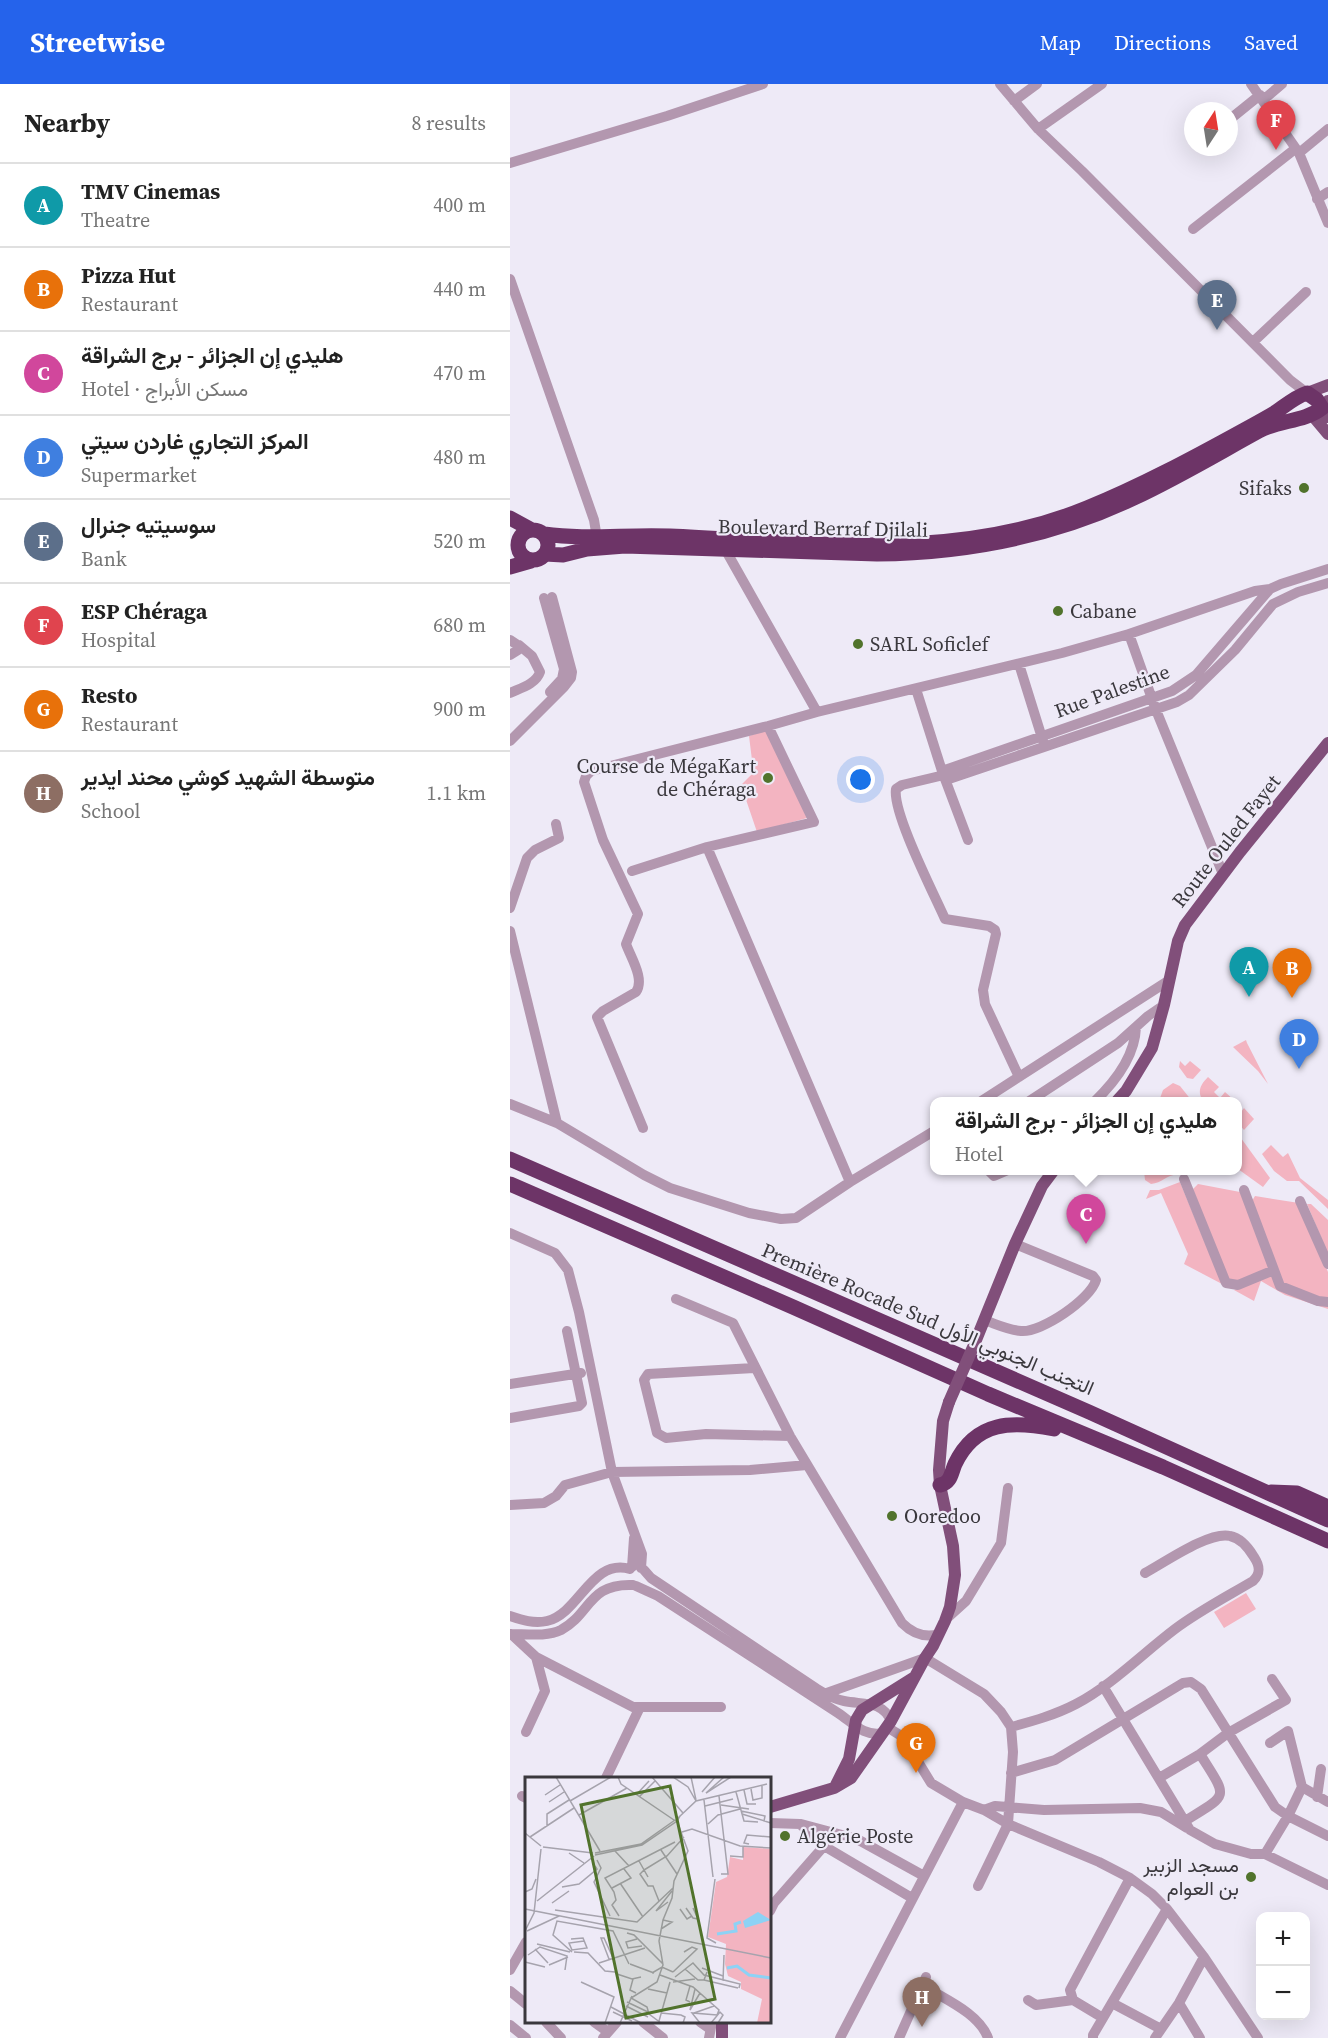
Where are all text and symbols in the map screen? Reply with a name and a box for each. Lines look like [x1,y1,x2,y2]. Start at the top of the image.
text: Streetwise [30,23,165,61]
text: Map [1040,28,1081,57]
text: Directions [1114,28,1211,57]
text: Saved [1244,28,1298,57]
pin: F [1256,100,1296,150]
north arrow [1184,102,1238,156]
text: Nearby [24,105,110,141]
text: 8 results [411,109,486,137]
text: TMV Cinemas [81,176,220,206]
text: A [37,191,50,219]
text: 400 m [433,191,486,219]
text: Theatre [81,206,150,234]
text: Pizza Hut [81,260,176,290]
text: B [37,275,50,303]
text: 440 m [433,275,486,303]
pin: E [1198,280,1236,330]
text: Restaurant [81,290,178,318]
text: هليدي إن الجزائر - برج الشراقة [81,340,344,370]
text: C [37,359,50,387]
text: 470 m [433,359,486,387]
text: Hotel · مسكن الأبراج [81,375,248,403]
text: المركز التجاري غاردن سيتي [81,426,309,456]
text: D [36,443,51,471]
text: 480 m [433,443,486,471]
text: Supermarket [81,461,196,489]
place label: Sifaks [1239,474,1292,502]
marker: Sifaks [1297,481,1311,495]
text: سوسيتيه جنرال [81,510,216,540]
street label: Boulevard Berraf Djilali [718,512,928,544]
text: E [38,527,49,555]
text: 520 m [433,527,486,555]
text: Bank [81,545,127,573]
text: ESP Chéraga [81,596,207,626]
place label: Cabane [1070,597,1137,625]
marker: Cabane [1051,604,1065,618]
text: F [38,611,49,639]
text: 680 m [433,611,486,639]
text: Hospital [81,626,156,654]
place label: SARL Soficlef [870,630,990,658]
marker: SARL Soficlef [851,637,865,651]
street label: Rue Palestine [1050,657,1174,725]
text: Resto [81,680,137,710]
text: G [37,695,50,723]
text: 900 m [433,695,486,723]
text: Restaurant [81,710,178,738]
place label: Course de MégaKart de Chéraga [576,752,757,803]
text: متوسطة الشهيد كوشي محند ايدير [81,762,375,792]
your location [846,765,875,794]
street label: Route Ouled Fayet [1165,768,1287,913]
marker: Course de MégaKart de Chéraga [761,771,775,785]
text: H [36,779,51,807]
text: 1.1 km [426,779,486,807]
text: School [81,797,141,825]
pin: A [1230,948,1268,997]
pin: B [1272,948,1312,998]
pin: D [1280,1020,1318,1069]
popup [930,1097,1242,1175]
text: هليدي إن الجزائر - برج الشراقة [955,1105,1217,1135]
text: Hotel [955,1140,1003,1168]
pin: C [1066,1194,1106,1244]
street label: Première Rocade Sud التجنب الجنوبي الأول [756,1236,1099,1405]
place label: Ooredoo [904,1502,981,1530]
marker: Ooredoo [885,1509,899,1523]
pin: G [896,1724,936,1773]
inset map [525,1777,771,2023]
place label: Algérie Poste [797,1822,913,1850]
marker: Algérie Poste [778,1829,792,1843]
place label: مسجد الزبير بن العوام [1142,1851,1239,1902]
marker: مسجد الزبير بن العوام [1244,1870,1258,1884]
map controls [1256,1912,1310,2020]
button: + [1256,1912,1310,1966]
button: − [1256,1966,1310,2020]
pin: H [902,1978,942,2027]

